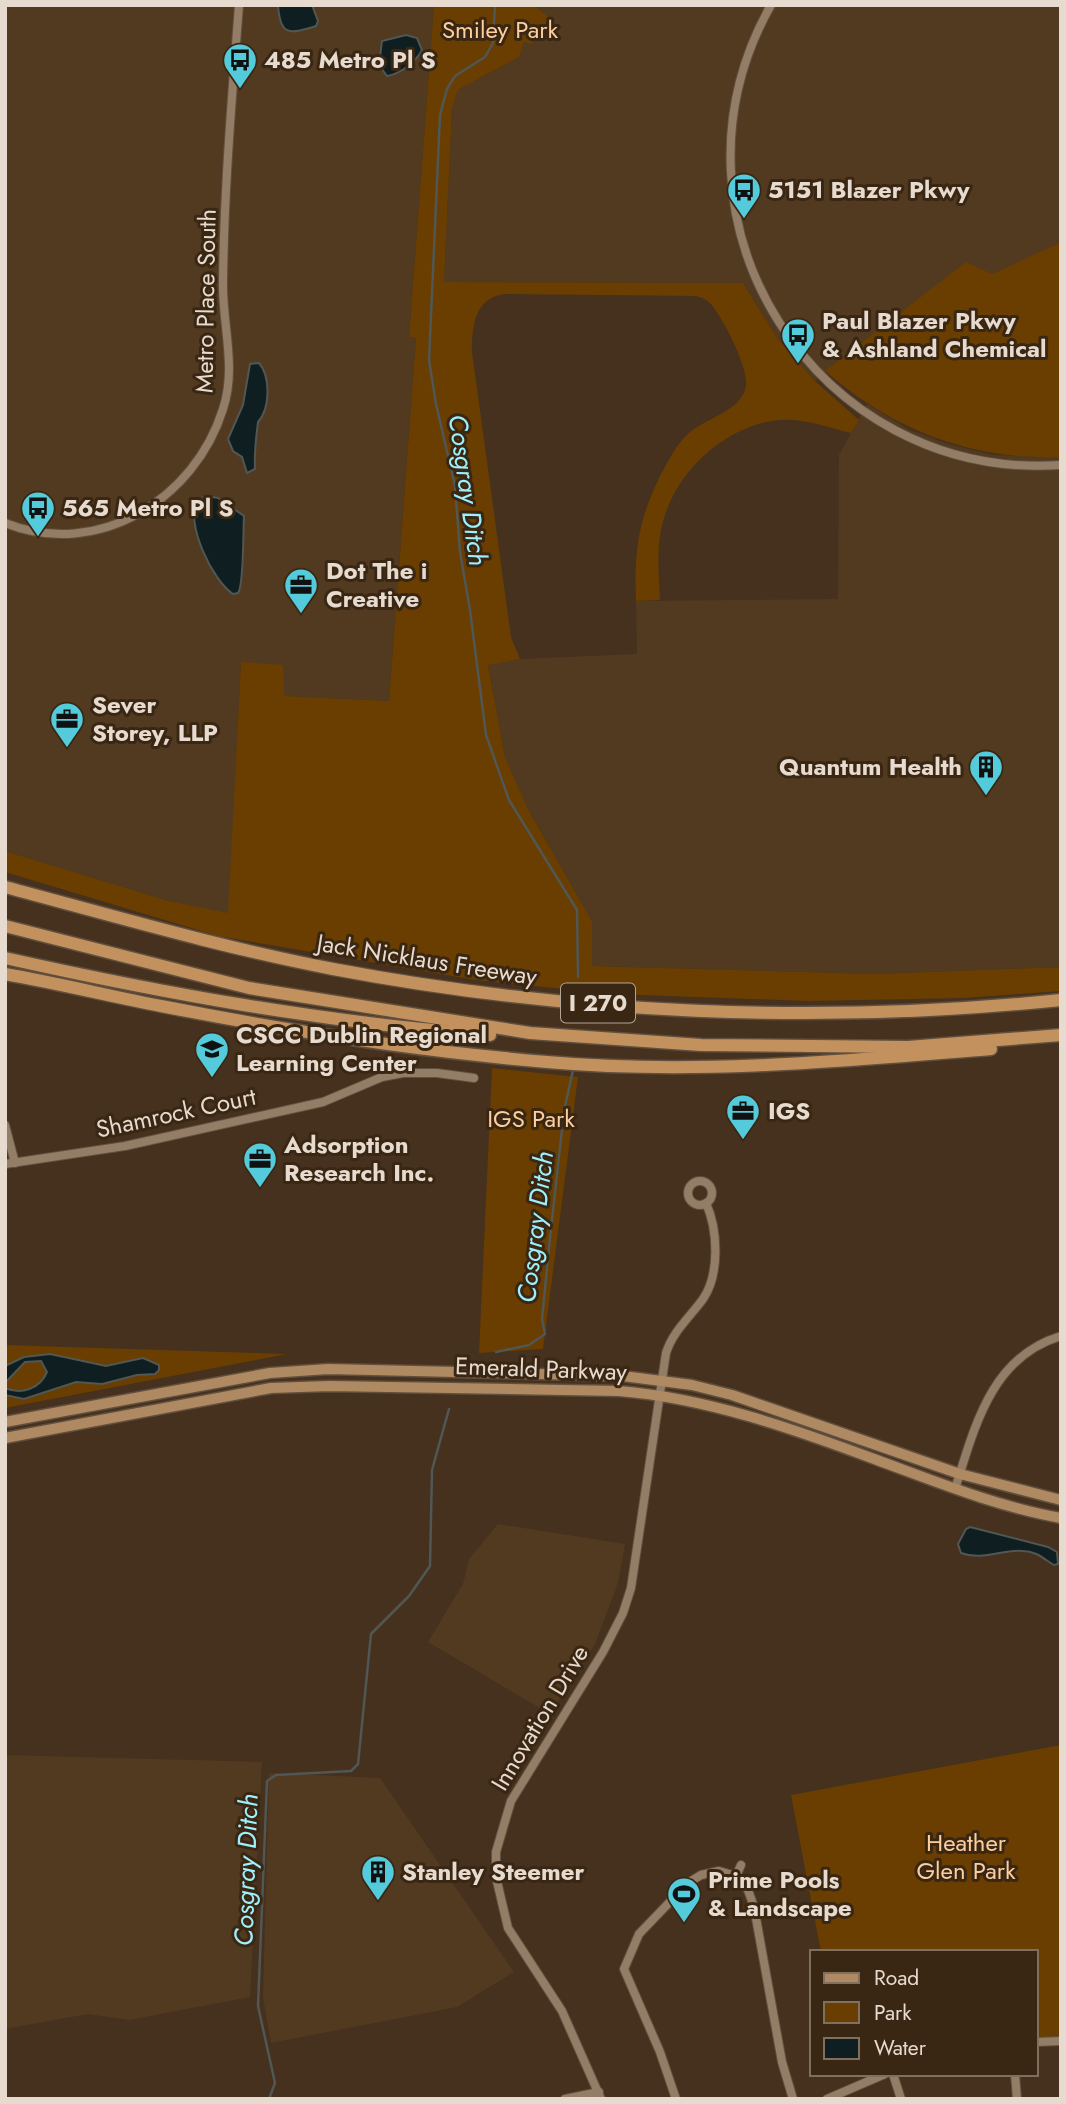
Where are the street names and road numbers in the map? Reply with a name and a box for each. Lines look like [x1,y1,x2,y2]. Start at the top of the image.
street label: Metro Place South [186,209,225,393]
street label: Jack Nicklaus Freeway [312,924,540,994]
road number: I 270 [561,984,635,1022]
street label: Shamrock Court [93,1078,259,1147]
street label: Emerald Parkway [455,1348,628,1389]
street label: Innovation Drive [482,1638,597,1797]

